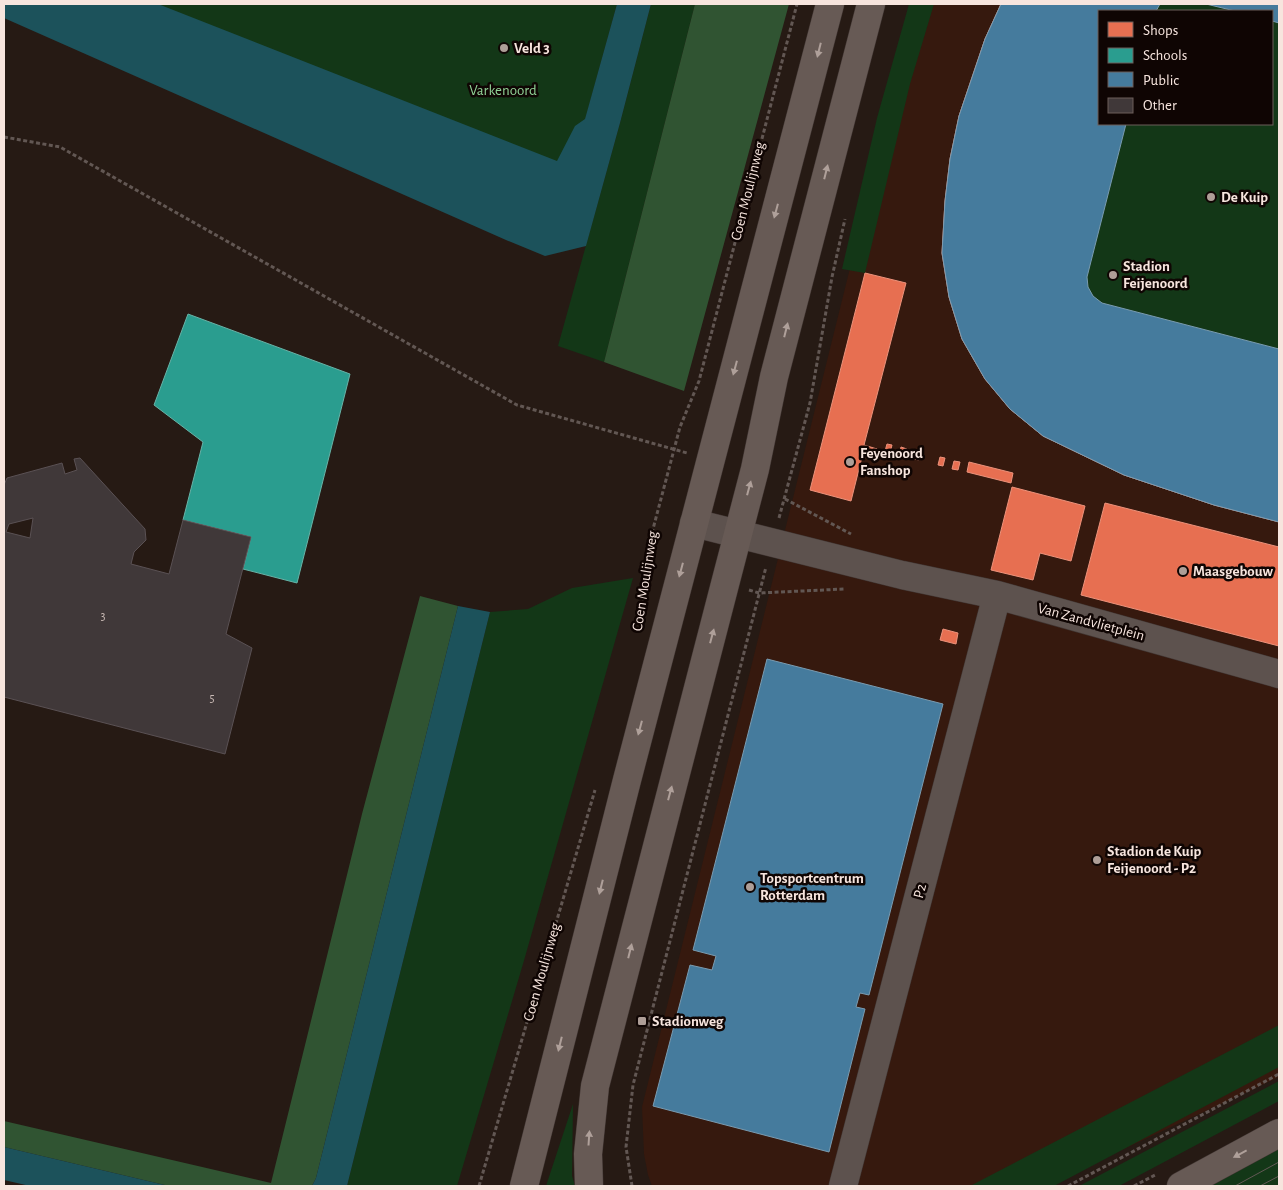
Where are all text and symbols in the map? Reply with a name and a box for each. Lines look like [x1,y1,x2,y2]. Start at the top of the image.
legend [1098,10,1273,125]
text: Shops [1143,23,1178,38]
place label: Veld 3 [514,41,550,56]
marker: Veld 3 [498,42,510,54]
one-way arrow [814,43,822,58]
text: Schools [1143,48,1187,63]
text: Public [1143,73,1179,88]
park label: Varkenoord [469,83,537,98]
text: Other [1143,98,1177,113]
street label: Coen Moulijnweg [728,139,768,242]
one-way arrow [823,165,831,180]
place label: De Kuip [1221,190,1268,205]
marker: De Kuip [1205,191,1217,203]
one-way arrow [772,204,780,219]
place label: Stadion Feijenoord [1123,259,1188,291]
marker: Stadion Feijenoord [1107,269,1119,281]
one-way arrow [782,322,790,337]
one-way arrow [730,361,738,376]
place label: Feyenoord Fanshop [860,446,923,478]
marker: Feyenoord Fanshop [844,456,856,468]
one-way arrow [746,481,754,496]
street label: Coen Moulijnweg [630,529,660,632]
one-way arrow [677,563,685,578]
place label: Maasgebouw [1193,564,1273,579]
marker: Maasgebouw [1177,565,1189,577]
street label: Van Zandvlietplein [1036,601,1146,643]
house number: 3 [101,610,106,622]
one-way arrow [708,629,716,644]
house number: 5 [209,692,215,704]
one-way arrow [636,720,644,735]
one-way arrow [666,786,674,801]
place label: Stadion de Kuip Feijenoord - P2 [1107,844,1202,876]
marker: Stadion de Kuip Feijenoord - P2 [1091,854,1103,866]
place label: Topsportcentrum Rotterdam [760,871,864,903]
one-way arrow [596,879,604,894]
marker: Topsportcentrum Rotterdam [744,881,756,893]
street label: P2 [911,882,929,900]
street label: Coen Moulijnweg [521,921,563,1023]
one-way arrow [627,944,635,959]
place label: Stadionweg [652,1014,724,1029]
marker: Stadionweg [636,1015,648,1027]
one-way arrow [556,1037,564,1052]
one-way arrow [585,1129,593,1145]
one-way arrow [1233,1150,1248,1158]

